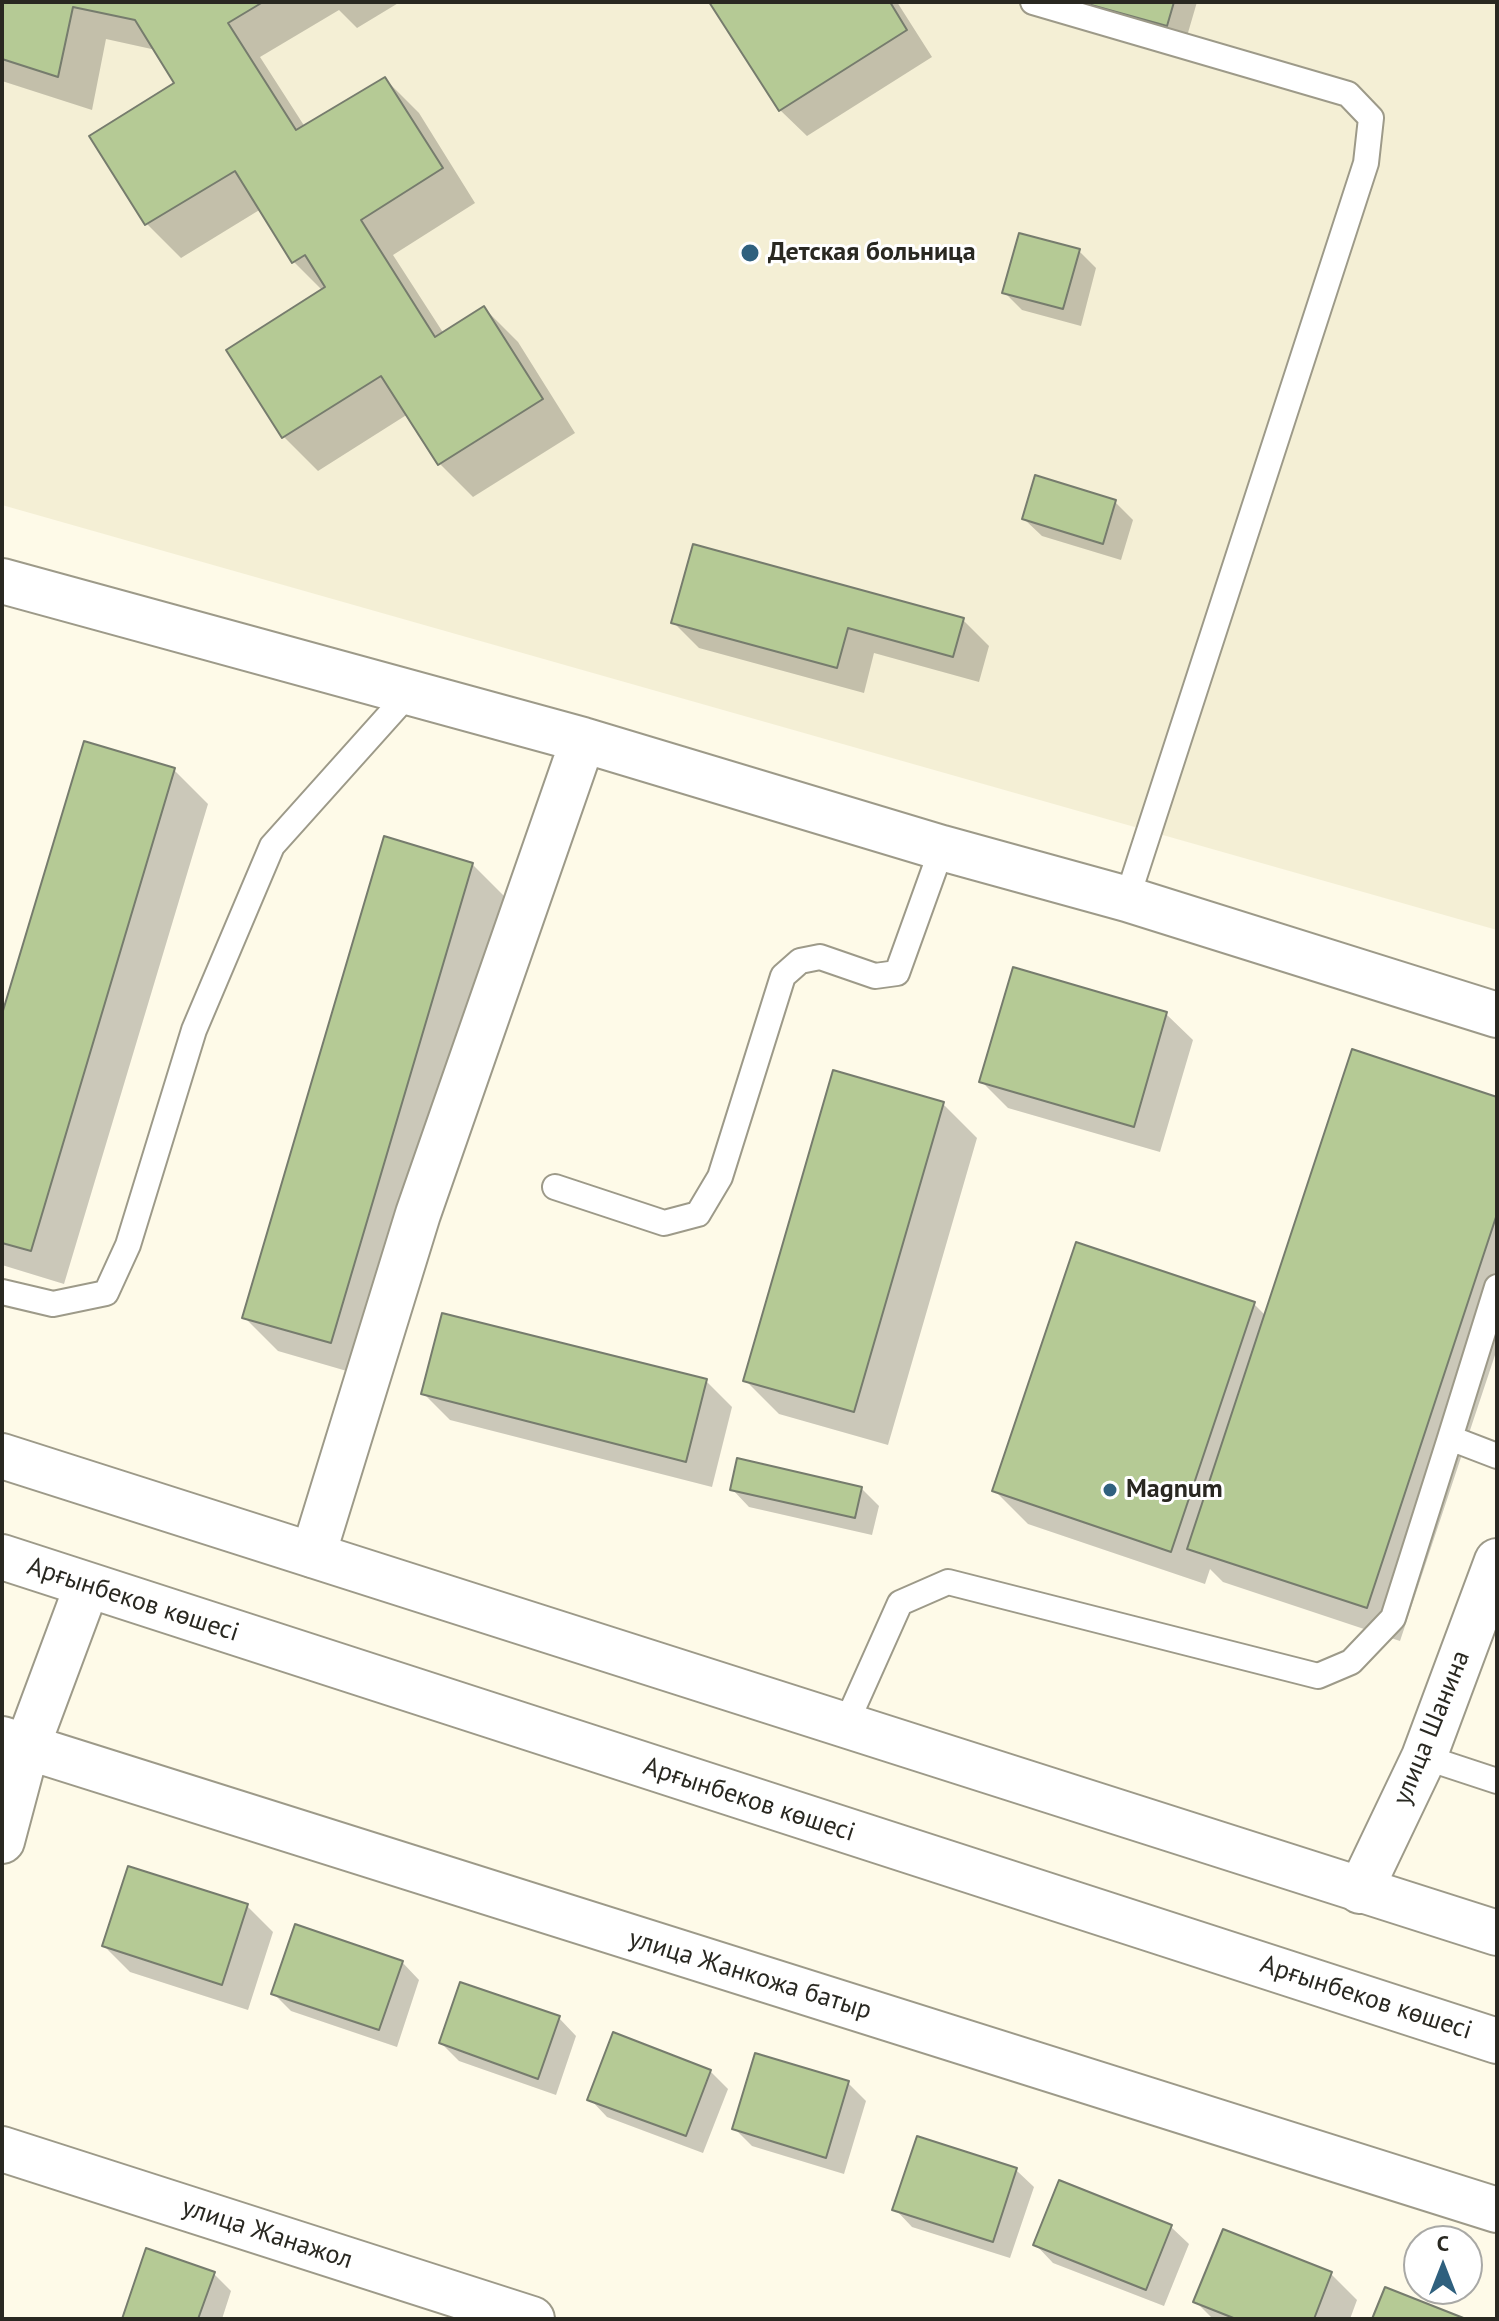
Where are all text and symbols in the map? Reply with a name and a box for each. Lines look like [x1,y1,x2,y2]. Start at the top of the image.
place label: Детская больница [768,237,976,269]
marker: Детская больница [739,242,761,264]
place label: Magnum [1126,1474,1223,1506]
marker: Magnum [1101,1481,1119,1499]
street label: Арғынбеков көшесі [23,1551,243,1649]
street label: улица Шанина [1387,1646,1477,1810]
street label: Арғынбеков көшесі [639,1751,859,1849]
street label: улица Жанкожа батыр [625,1923,875,2027]
street label: Арғынбеков көшесі [1256,1949,1476,2047]
street label: улица Жанажол [178,2192,356,2276]
north arrow [1403,2225,1483,2305]
text: С [1437,2229,1449,2257]

